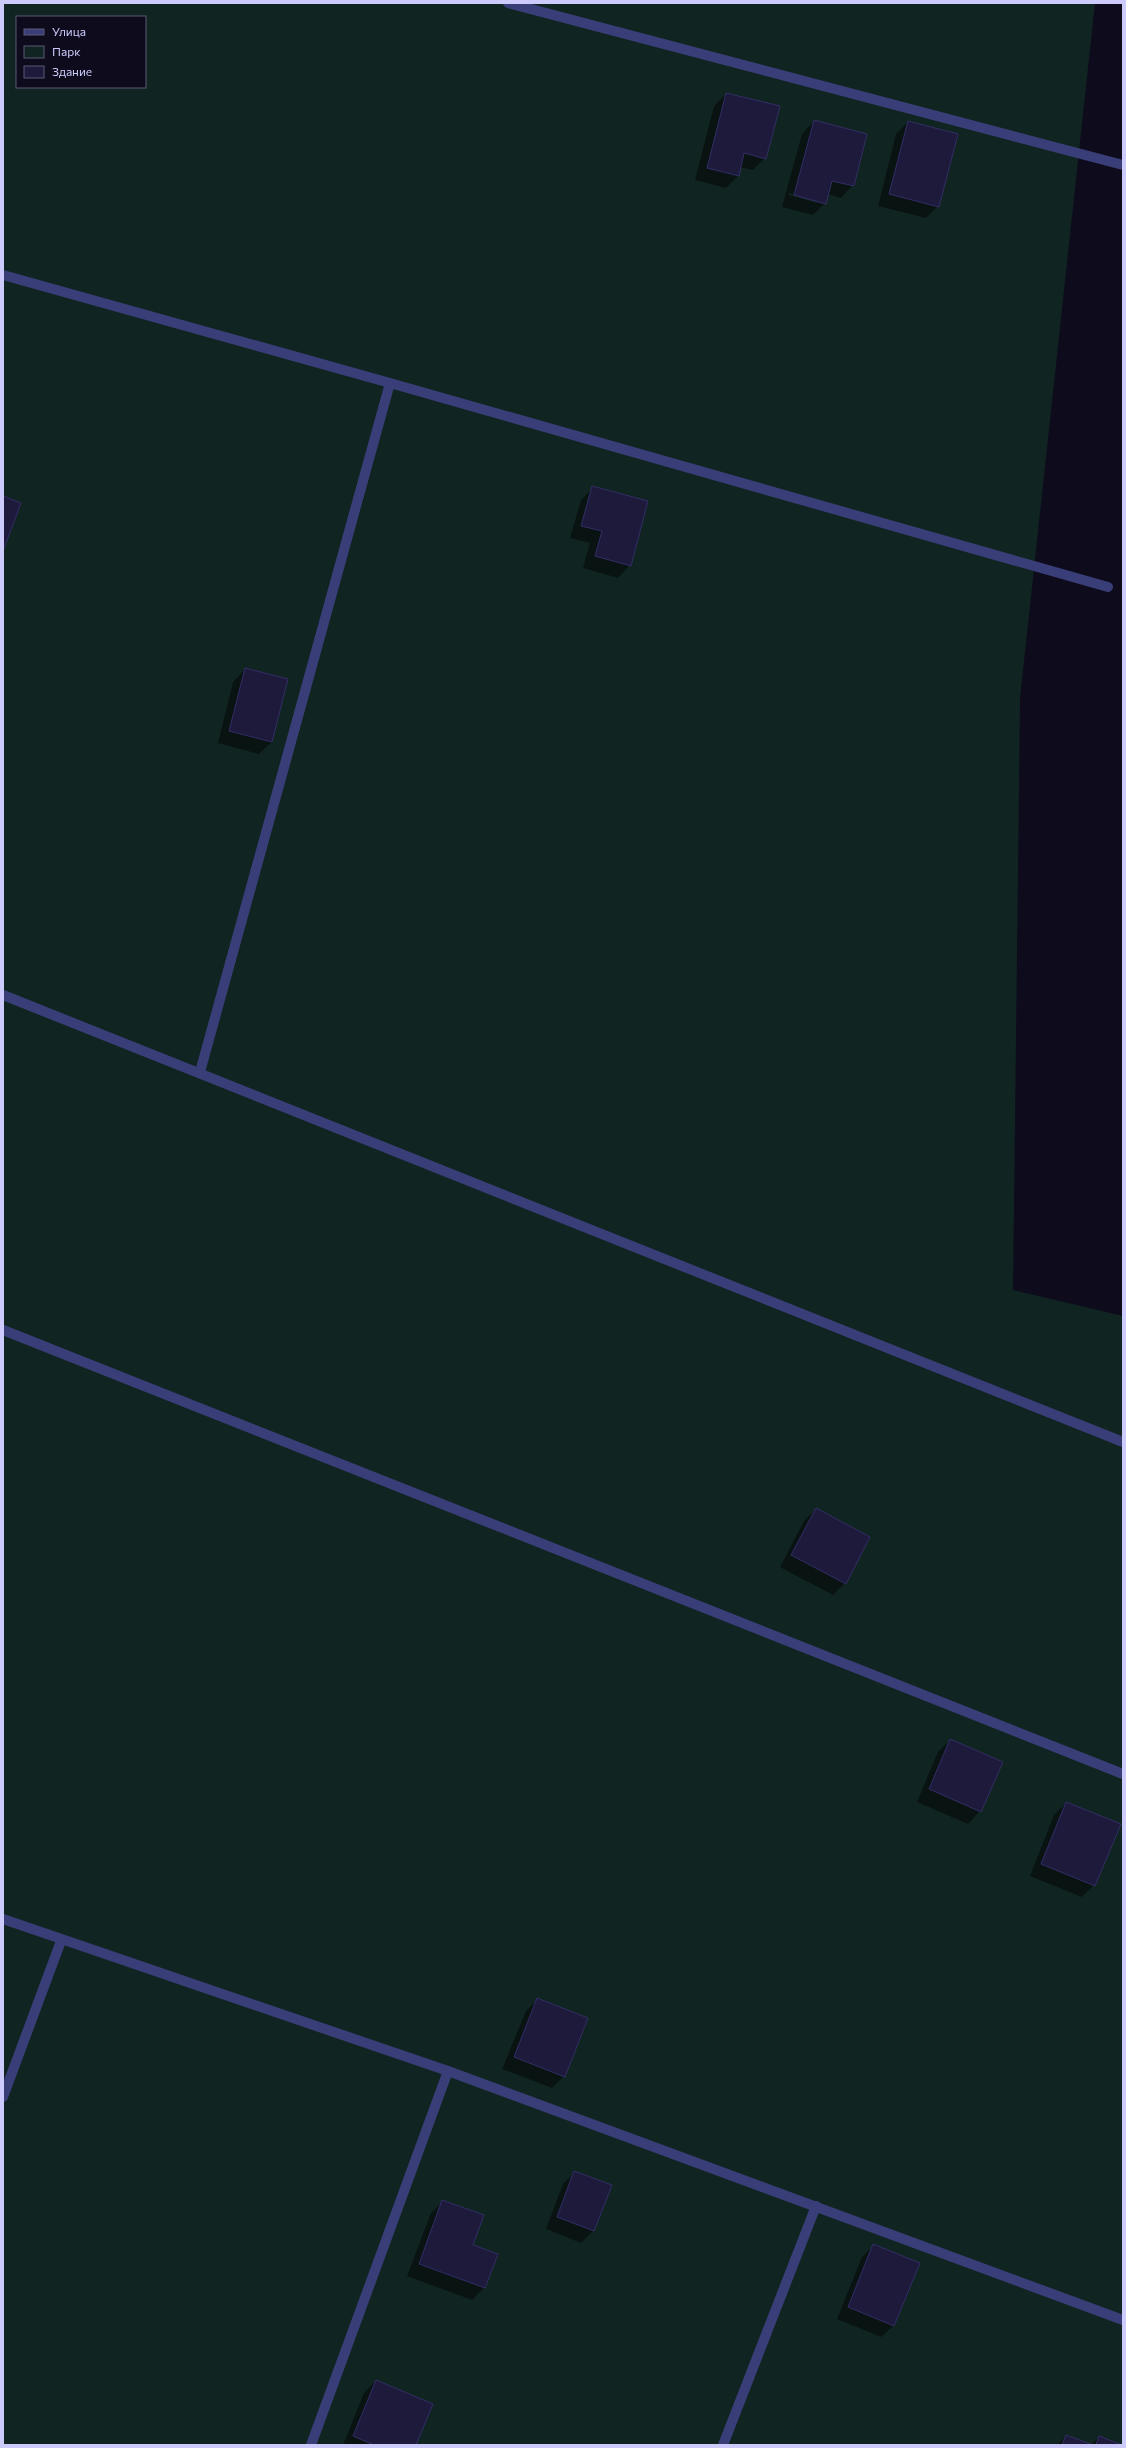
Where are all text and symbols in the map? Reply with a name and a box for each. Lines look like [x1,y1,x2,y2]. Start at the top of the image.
legend [16,16,146,88]
text: Улица [52,24,86,38]
text: Парк [52,44,81,58]
text: Здание [52,64,92,78]

